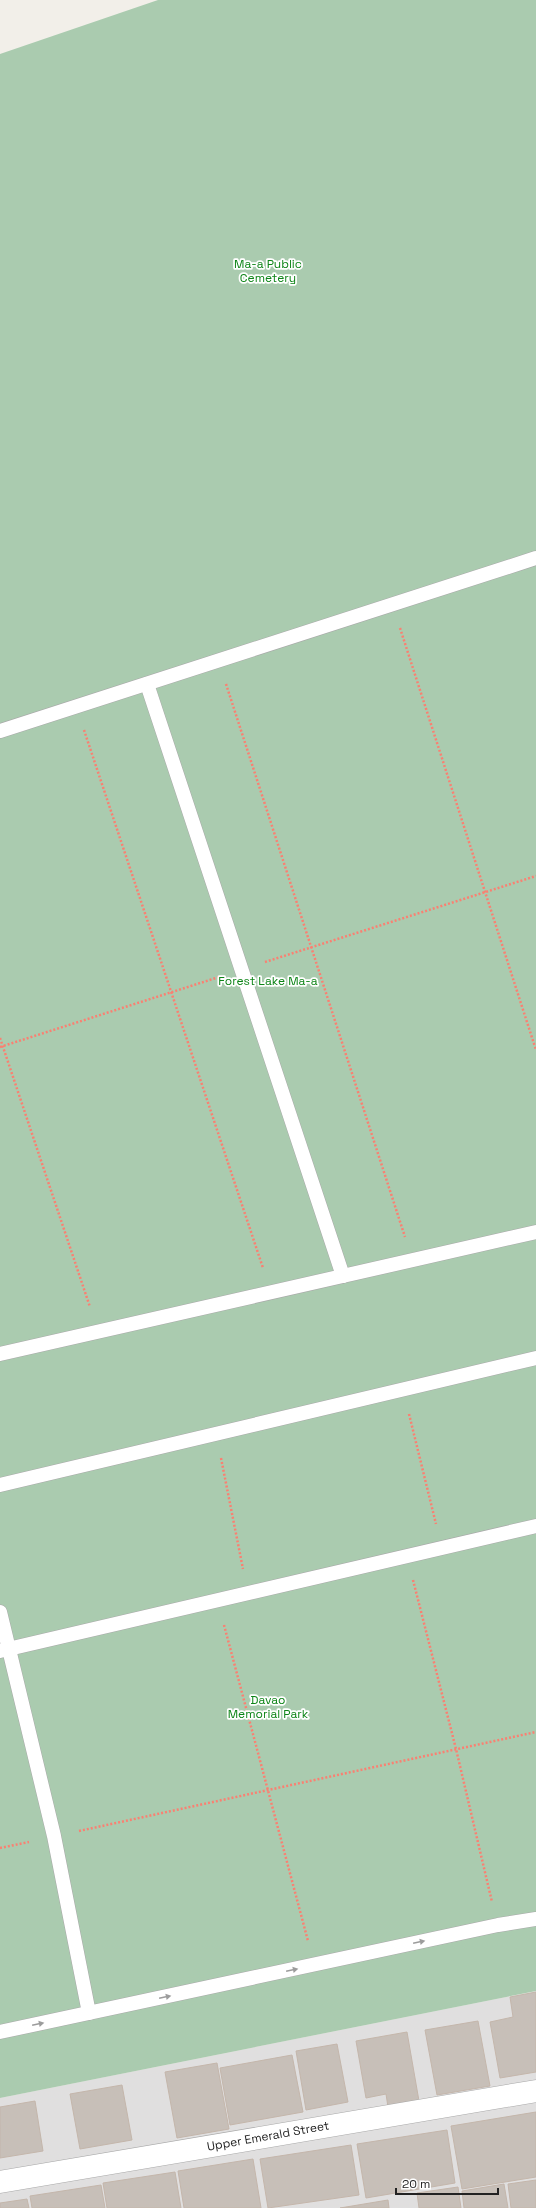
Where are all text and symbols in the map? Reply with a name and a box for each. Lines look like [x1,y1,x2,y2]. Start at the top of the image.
park label: Ma-a Public Cemetery [234,256,302,286]
park label: Forest Lake Ma-a [218,973,318,989]
park label: Davao Memorial Park [228,1692,309,1722]
one-way arrow [413,1939,426,1945]
one-way arrow [286,1966,298,1972]
one-way arrow [159,1993,171,1999]
one-way arrow [32,2021,44,2027]
street label: Upper Emerald Street [206,2117,330,2155]
scale bar [396,2170,498,2196]
text: 20 m [402,2176,430,2192]

